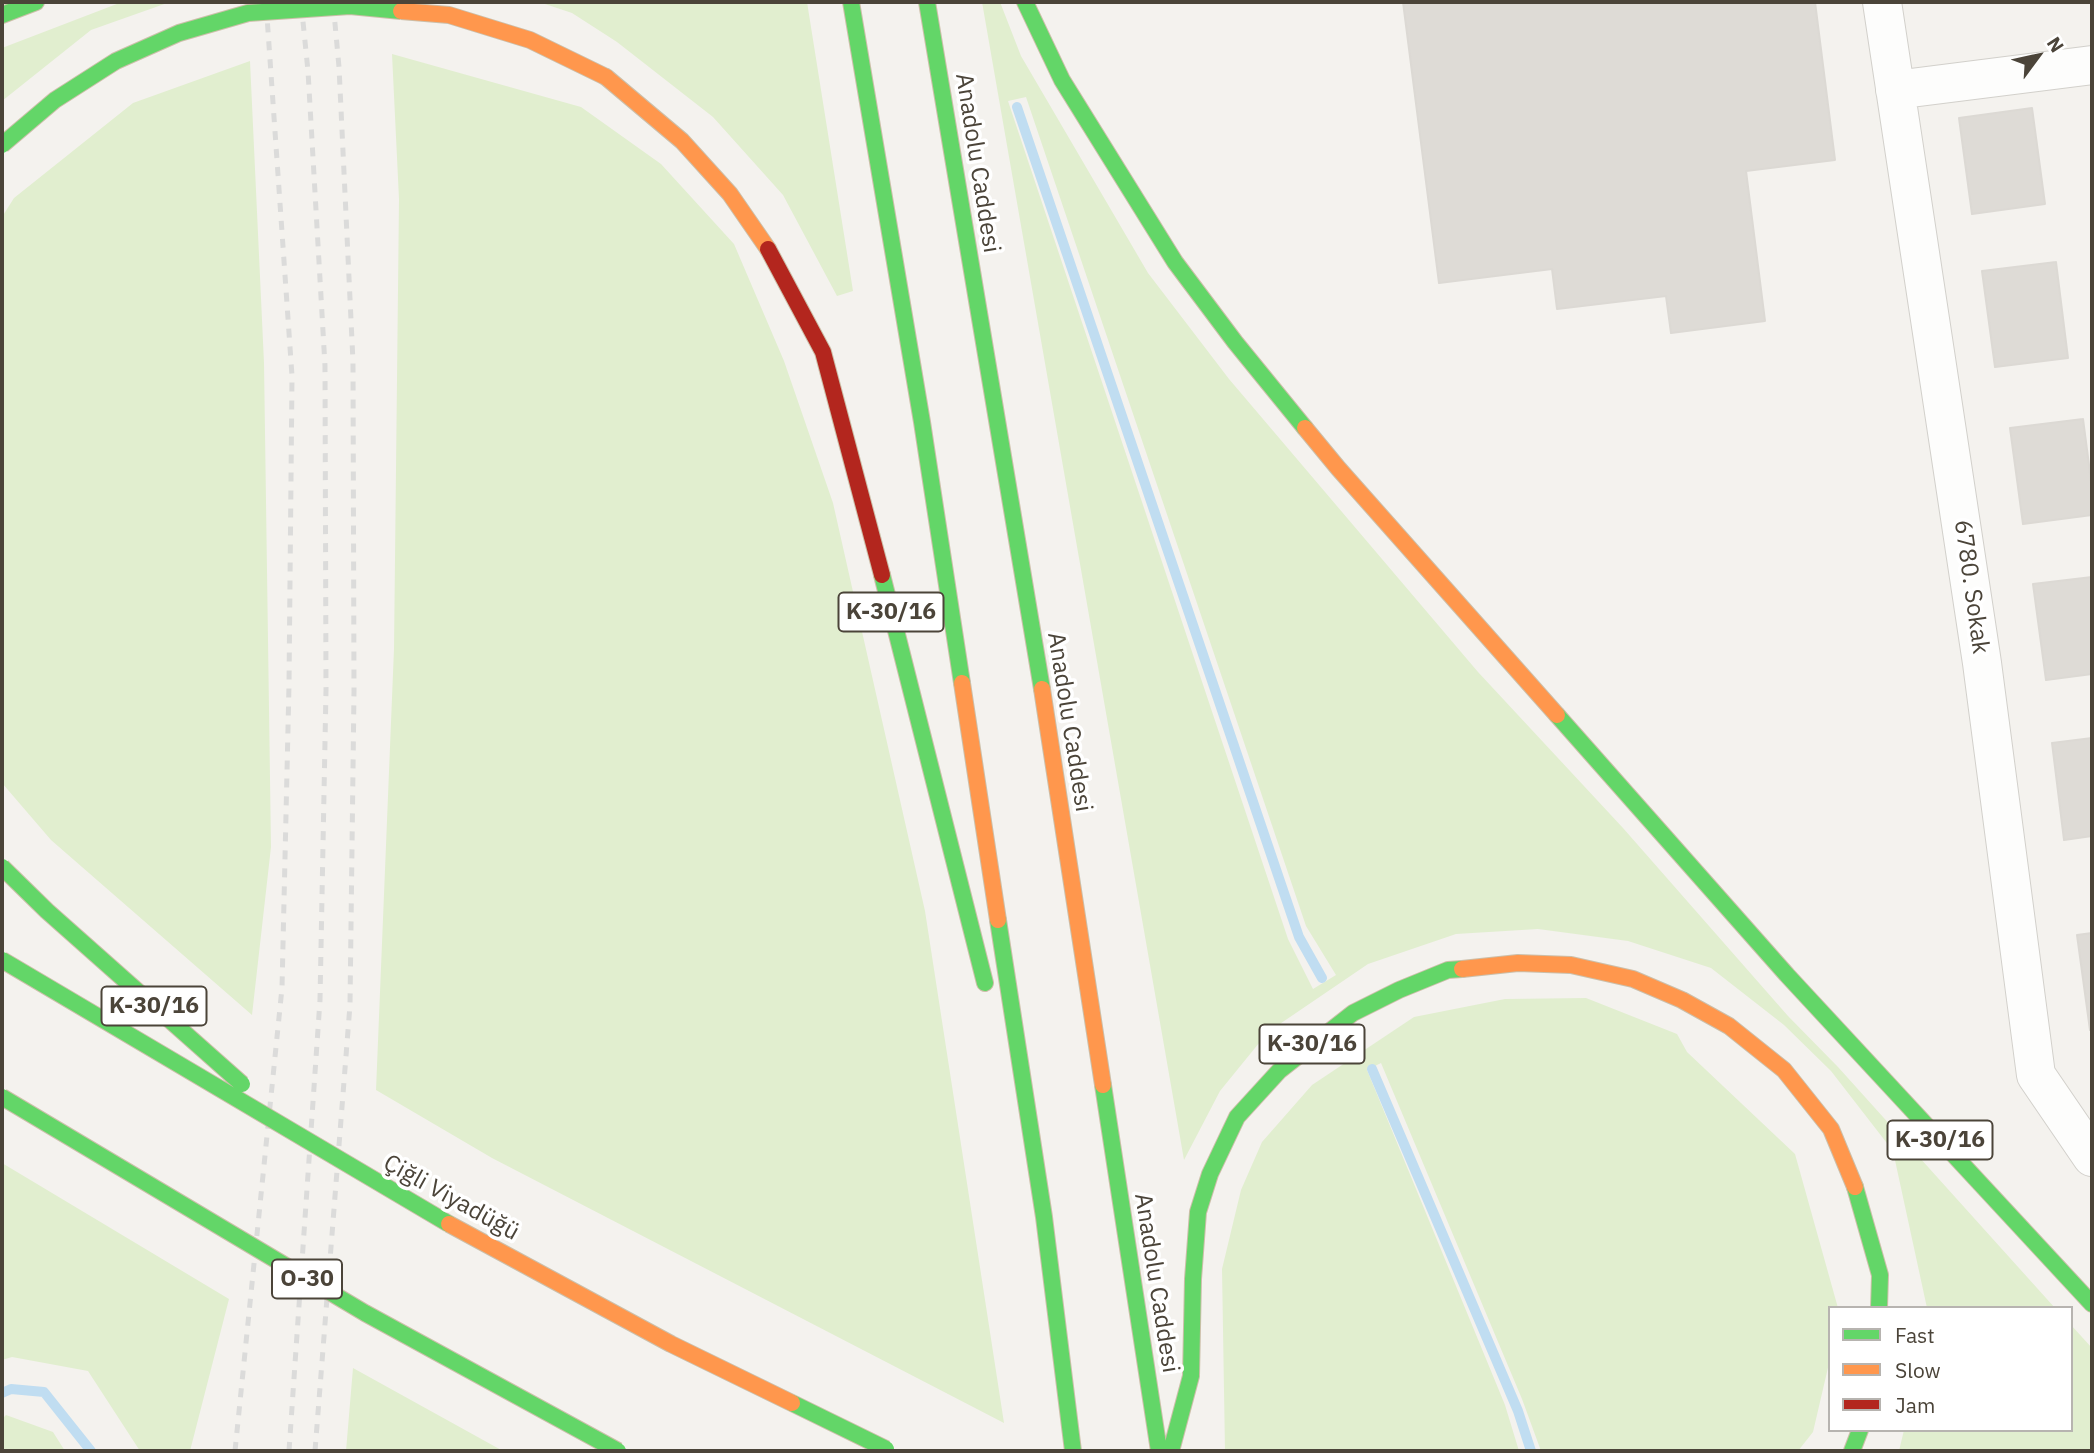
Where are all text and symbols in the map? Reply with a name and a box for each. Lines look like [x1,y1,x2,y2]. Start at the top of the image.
north arrow [2003,21,2073,91]
text: N [2042,32,2069,57]
street label: Anadolu Caddesi [949,71,1005,255]
street label: 6780. Sokak [1947,518,1995,656]
road number: K-30/16 [838,592,944,632]
street label: Anadolu Caddesi [1041,630,1097,814]
road number: K-30/16 [102,987,206,1026]
road number: K-30/16 [1260,1024,1364,1064]
road number: K-30/16 [1888,1120,1993,1160]
street label: Çiğli Viyadüğü [378,1149,524,1247]
street label: Anadolu Caddesi [1128,1191,1184,1375]
road number: O-30 [272,1260,342,1298]
legend [1828,1306,2073,1432]
text: Fast [1895,1321,1935,1349]
text: Slow [1895,1356,1941,1384]
text: Jam [1895,1391,1935,1419]

